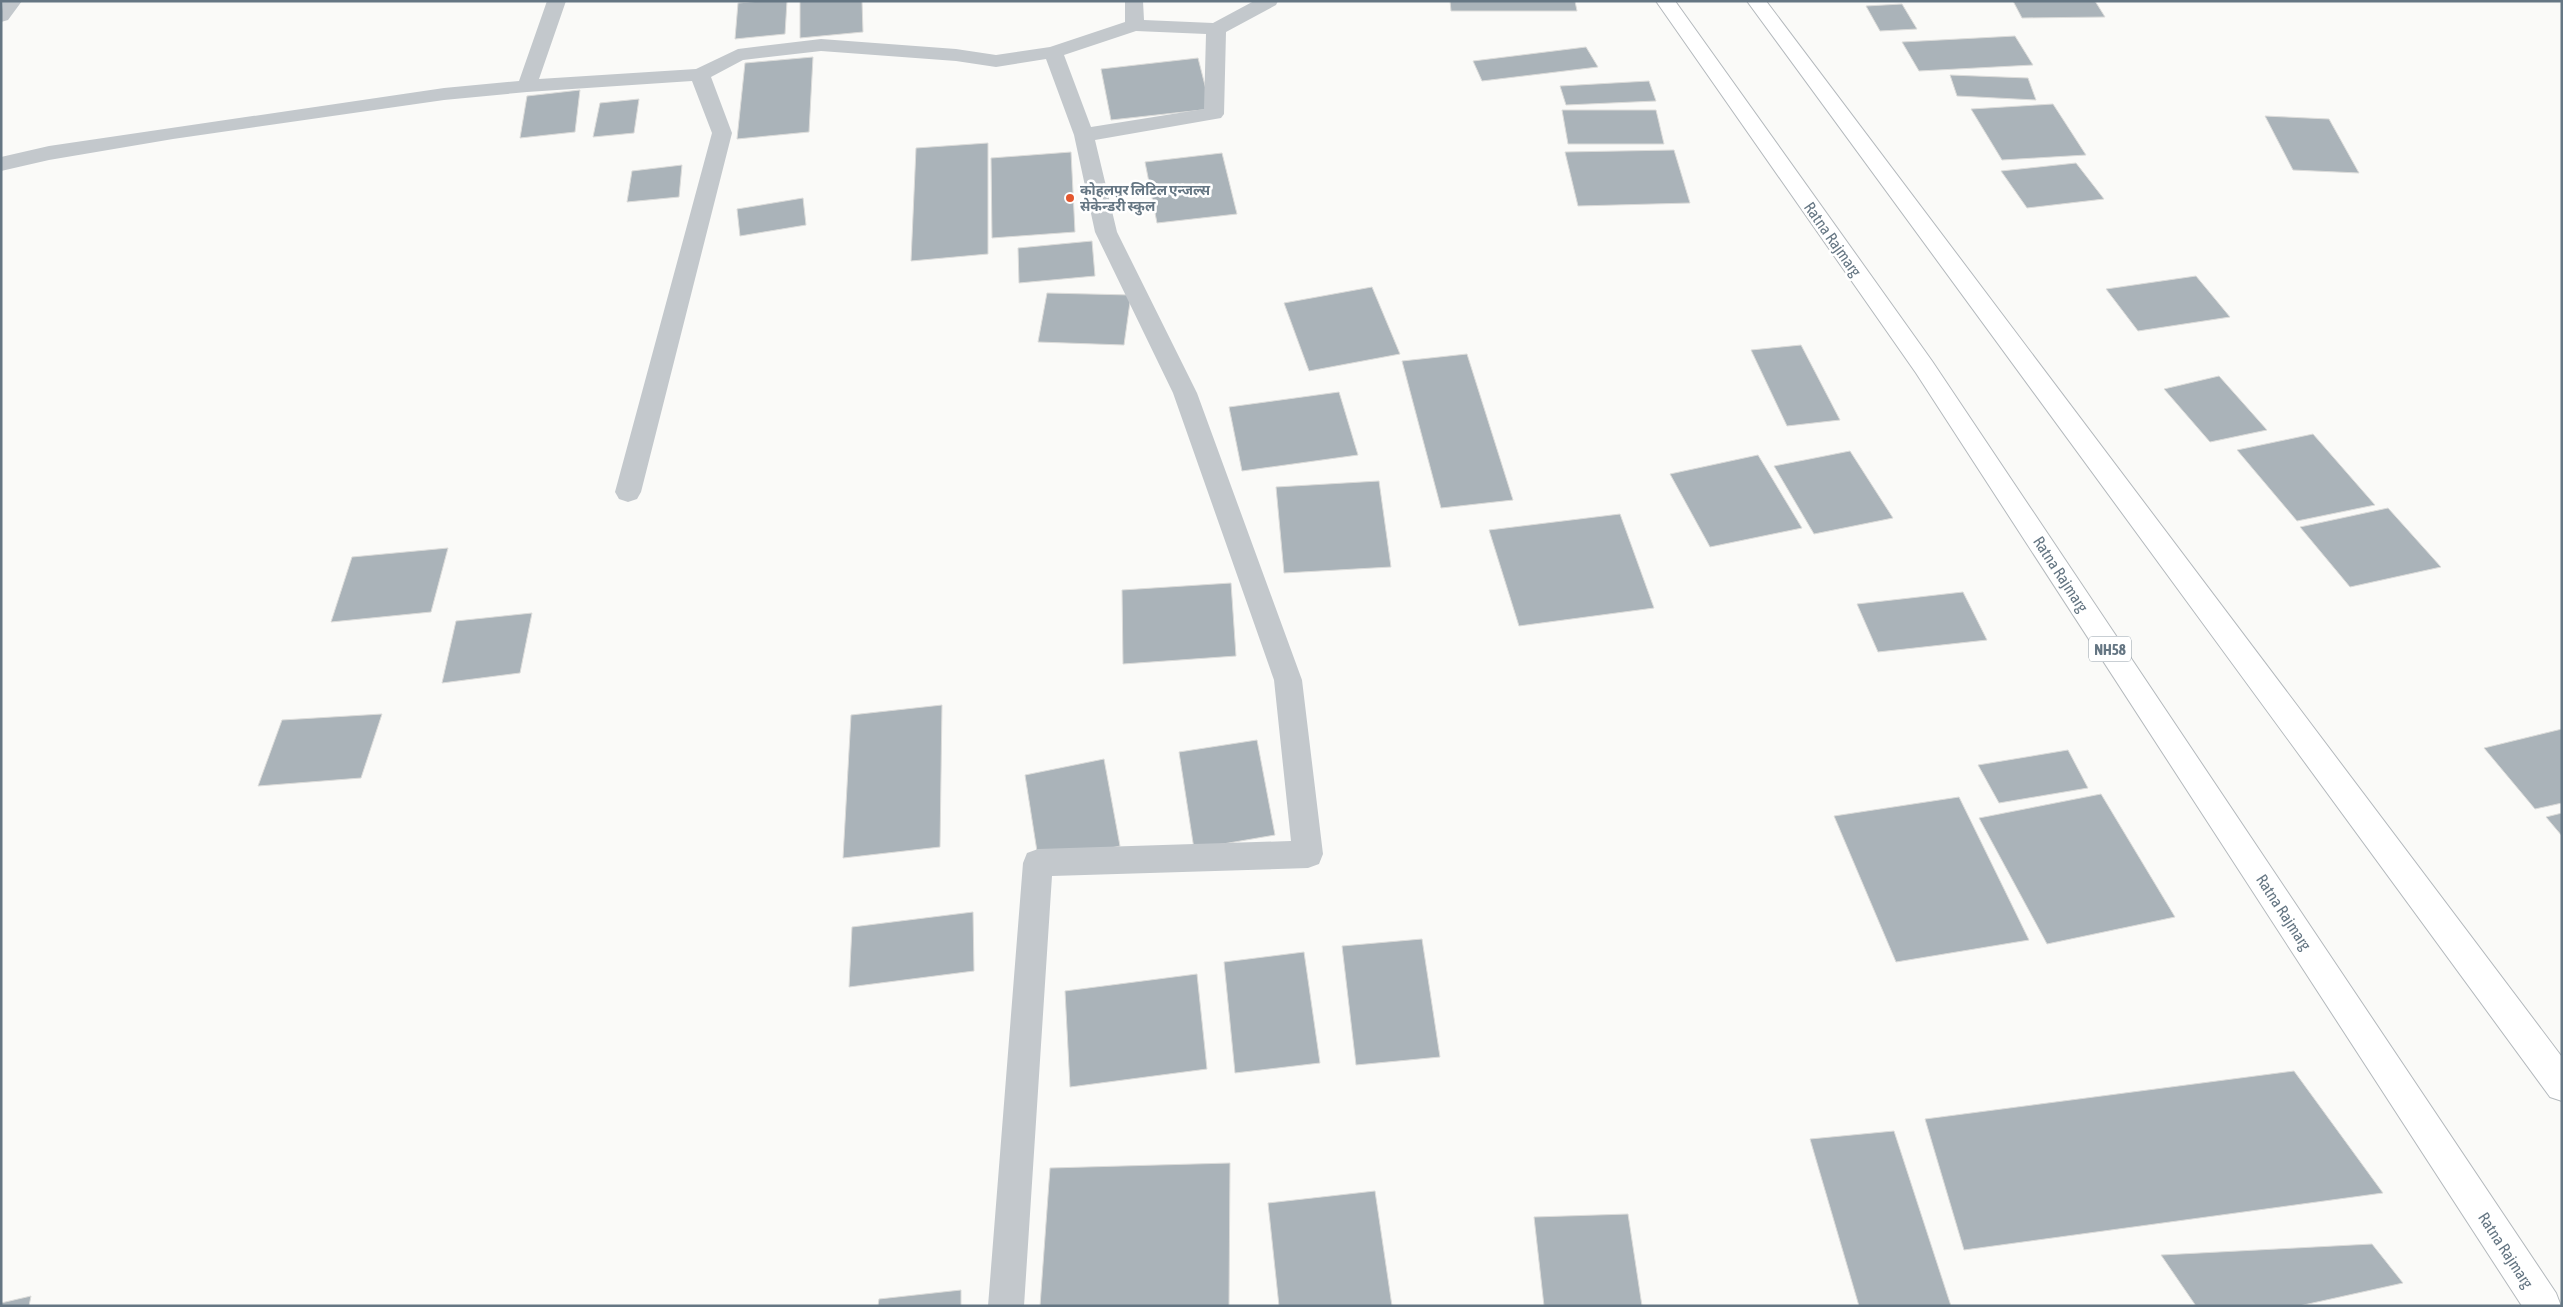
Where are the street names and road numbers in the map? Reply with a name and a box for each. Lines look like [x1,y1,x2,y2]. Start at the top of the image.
street label: Ratna Rajmarg [1800,198,1865,280]
street label: Ratna Rajmarg [2029,533,2092,616]
road number: NH58 [2089,636,2131,662]
street label: Ratna Rajmarg [2252,871,2315,954]
street label: Ratna Rajmarg [2474,1209,2537,1292]

